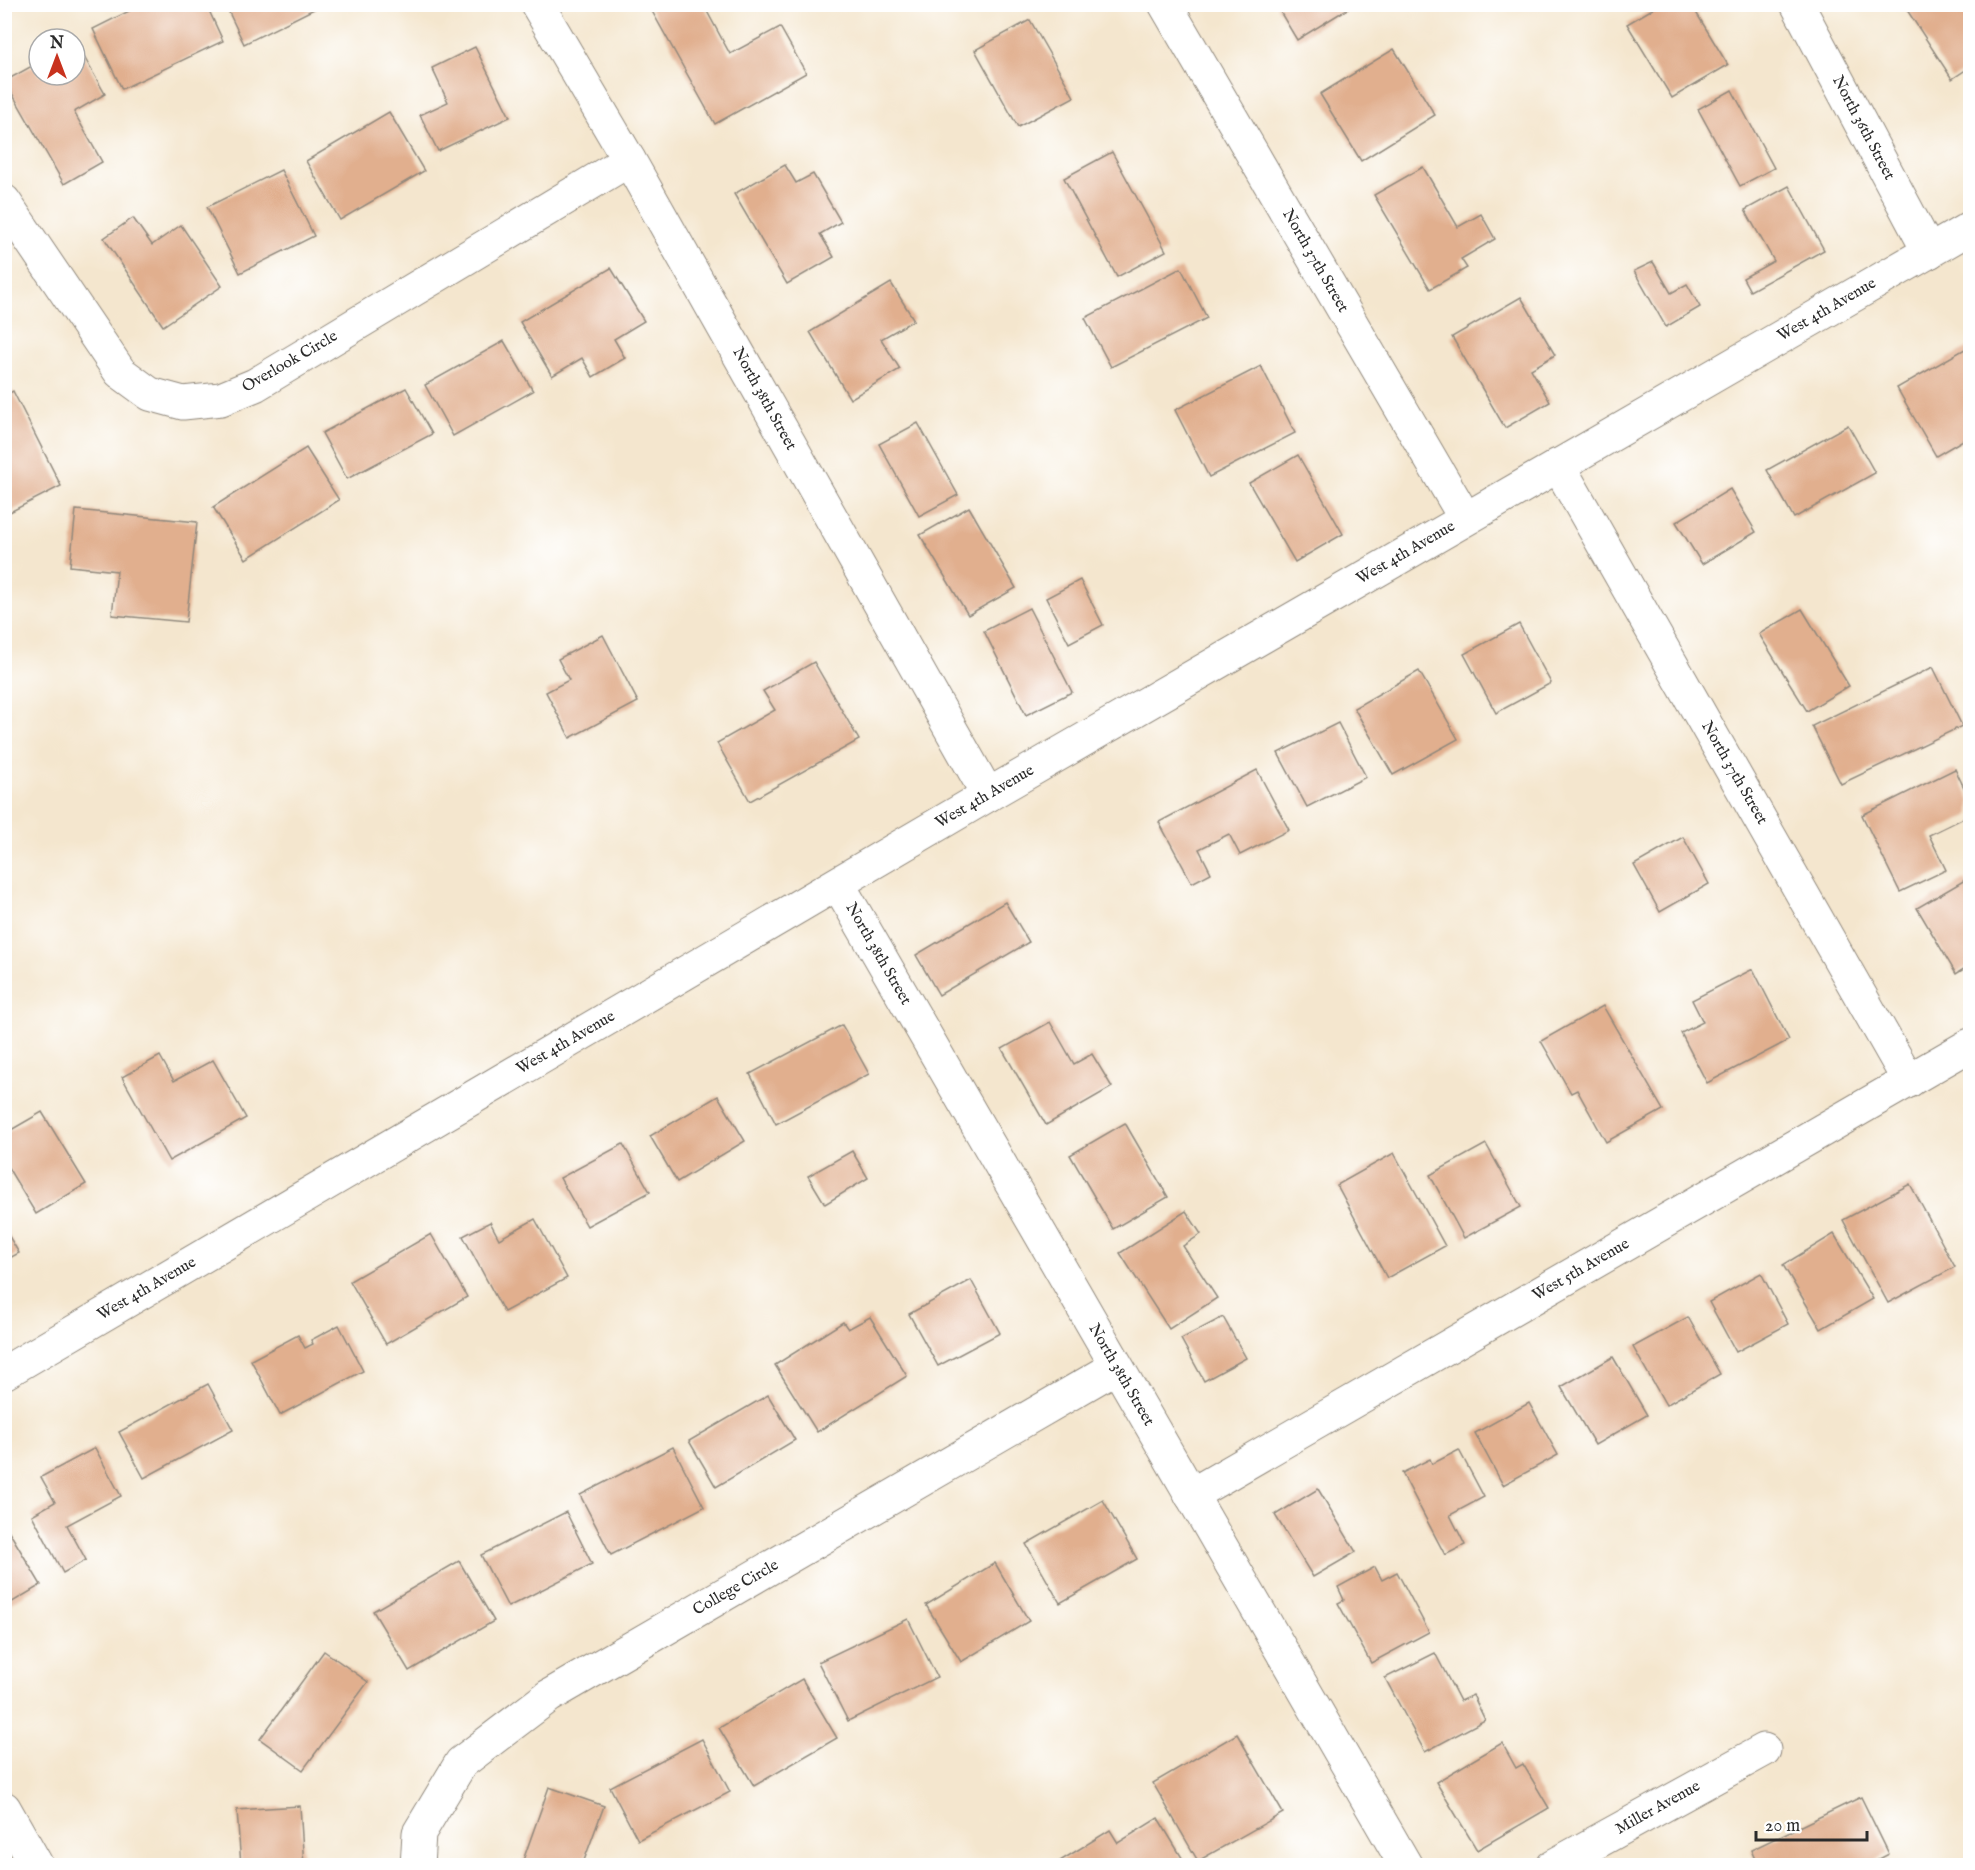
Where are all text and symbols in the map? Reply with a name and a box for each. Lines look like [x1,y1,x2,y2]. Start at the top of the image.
north arrow [27,27,87,87]
text: N [49,34,64,54]
street label: North 36th Street [1827,72,1899,184]
street label: North 37th Street [1277,206,1353,317]
street label: West 4th Avenue [1774,274,1880,346]
street label: Overlook Circle [239,327,341,397]
street label: North 38th Street [727,344,801,455]
street label: West 4th Avenue [1353,517,1459,589]
street label: North 37th Street [1696,718,1772,829]
street label: West 4th Avenue [932,761,1038,833]
street label: North 38th Street [841,899,916,1009]
street label: West 4th Avenue [513,1007,619,1079]
street label: West 5th Avenue [1529,1234,1633,1306]
street label: West 4th Avenue [94,1253,200,1325]
street label: North 38th Street [1084,1320,1159,1430]
street label: College Circle [690,1555,782,1621]
street label: Miller Avenue [1612,1777,1704,1839]
scale bar [1756,1804,1867,1842]
text: 20 m [1765,1815,1800,1838]

